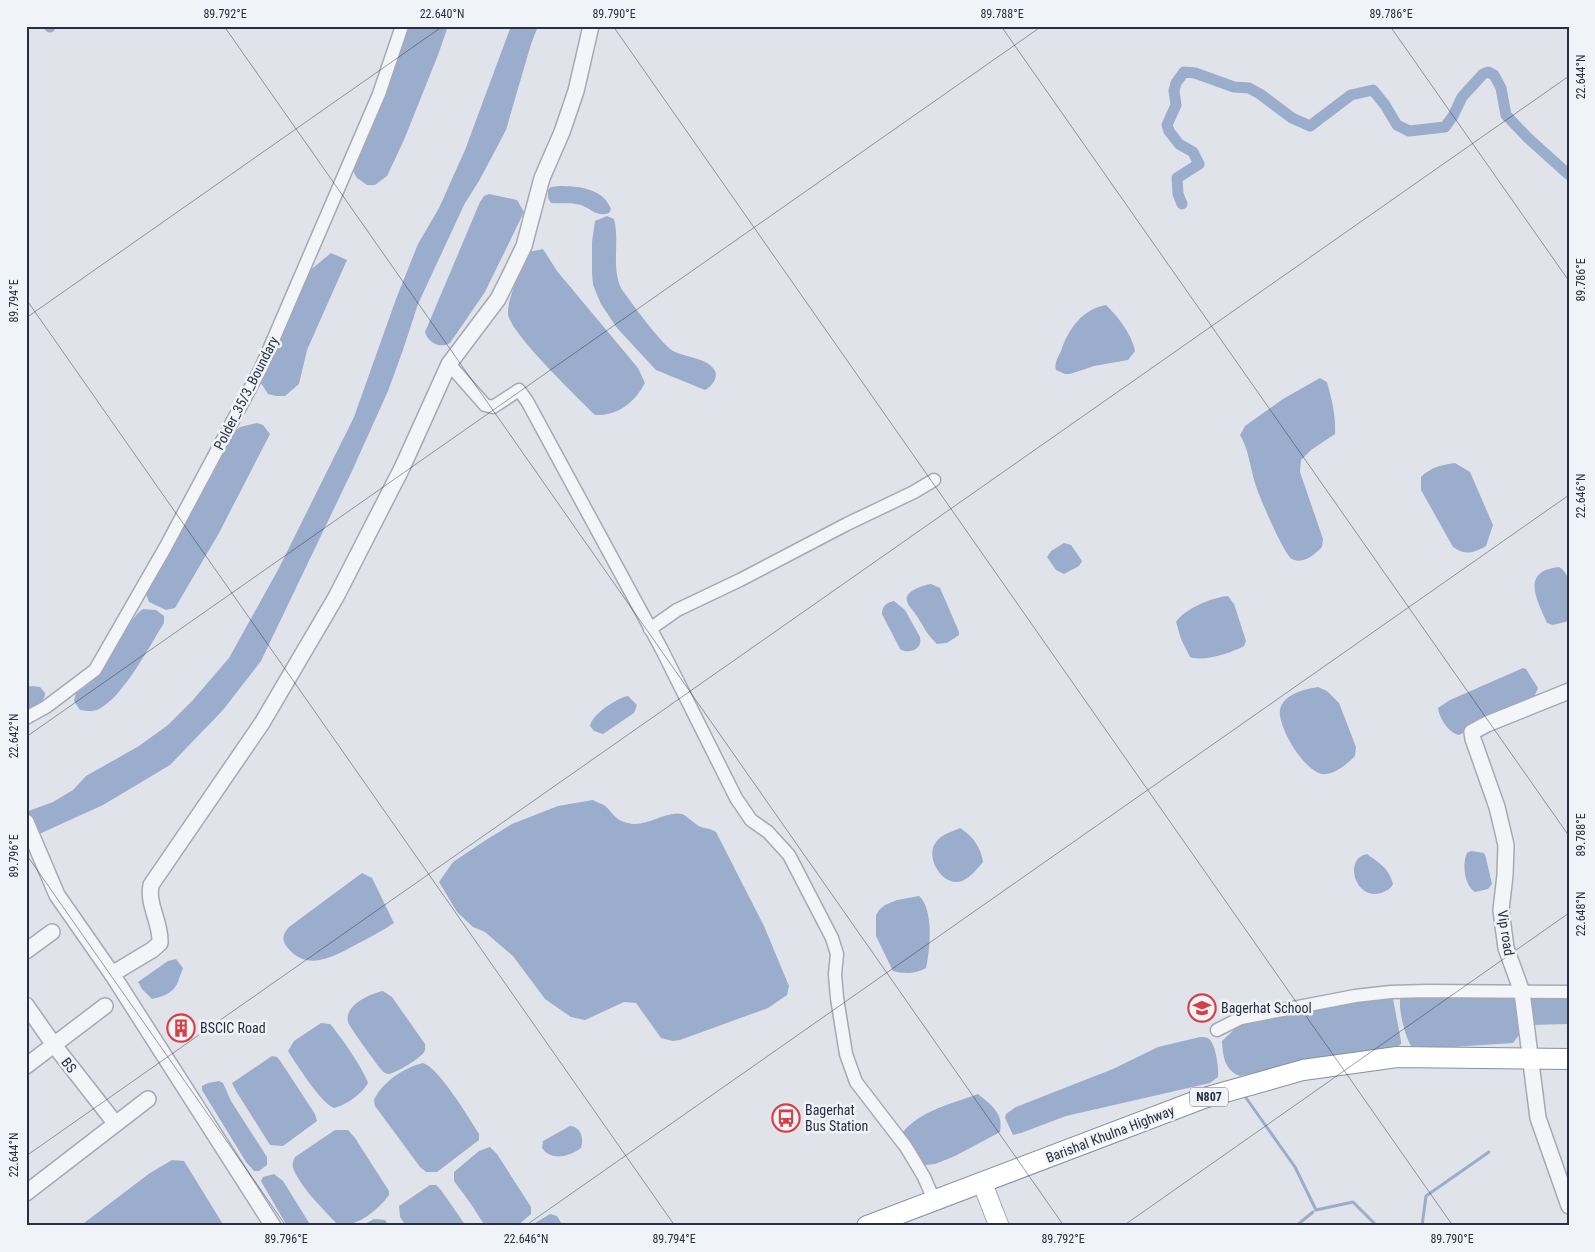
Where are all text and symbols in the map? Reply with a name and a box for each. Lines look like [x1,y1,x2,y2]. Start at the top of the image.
text: 89.792°E [203,7,247,21]
text: 22.640°N [420,7,464,21]
text: 89.790°E [592,7,636,21]
text: 89.788°E [980,7,1024,21]
text: 89.786°E [1369,7,1413,21]
text: 22.644°N [1574,55,1588,99]
text: 89.786°E [1574,258,1588,302]
text: 89.794°E [7,279,21,323]
street label: Polder_35/3_Boundary [210,334,282,452]
text: 22.646°N [1574,474,1588,518]
text: 22.642°N [7,714,21,758]
text: 89.788°E [1574,813,1588,857]
text: 89.796°E [7,834,21,878]
text: 22.648°N [1574,892,1588,936]
street label: Vip road [1495,909,1517,957]
school or university icon: Bagerhat School [1187,993,1217,1023]
place label: Bagerhat School [1221,1000,1312,1016]
building icon: BSCIC Road [166,1013,196,1043]
place label: BSCIC Road [200,1020,266,1036]
street label: BS [58,1054,80,1076]
road number: N807 [1190,1088,1228,1106]
place label: Bagerhat Bus Station [805,1102,868,1134]
street label: Barishal Khulna Highway [1044,1102,1177,1166]
bus stop icon: Bagerhat Bus Station [771,1103,801,1133]
text: 22.644°N [7,1133,21,1177]
text: 89.796°E [264,1232,308,1246]
text: 22.646°N [504,1232,548,1246]
text: 89.794°E [652,1232,696,1246]
text: 89.792°E [1041,1232,1085,1246]
text: 89.790°E [1430,1232,1474,1246]

